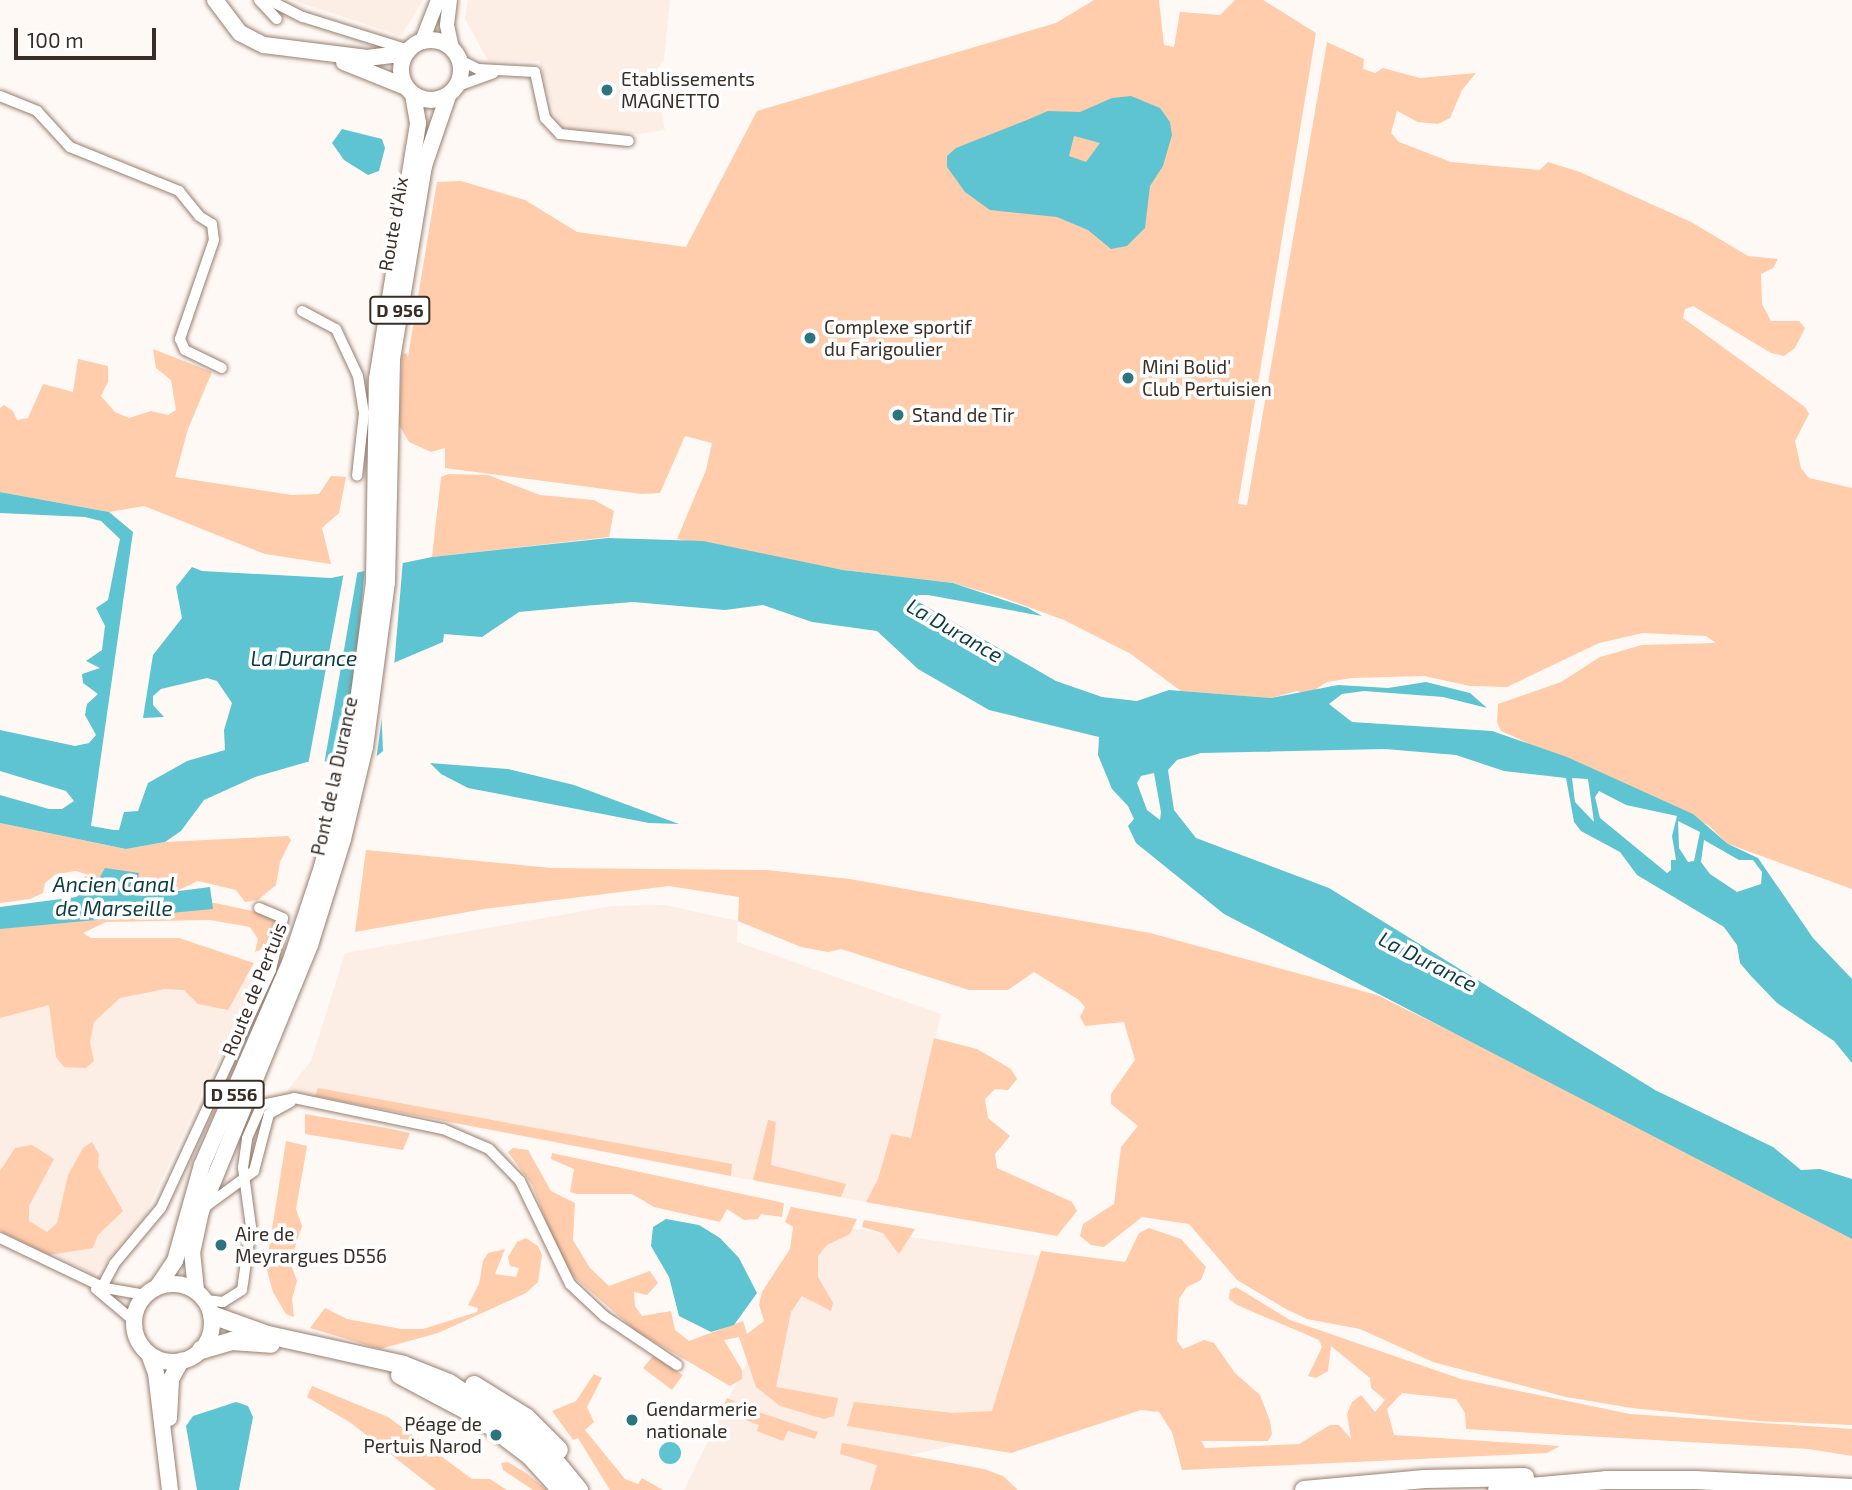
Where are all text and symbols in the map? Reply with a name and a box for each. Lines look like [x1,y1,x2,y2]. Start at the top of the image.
scale bar [18,14,159,58]
text: 100 m [27,27,84,52]
place label: Etablissements MAGNETTO [621,68,755,112]
marker: Etablissements MAGNETTO [599,82,615,98]
street label: Route d'Aix [373,175,413,273]
road number: D 956 [368,296,432,324]
place label: Complexe sportif du Farigoulier [824,316,972,360]
marker: Complexe sportif du Farigoulier [802,330,818,346]
place label: Mini Bolid' Club Pertuisien [1142,356,1272,400]
marker: Mini Bolid' Club Pertuisien [1120,370,1136,386]
place label: Stand de Tir [912,404,1015,426]
marker: Stand de Tir [890,407,906,423]
water label: La Durance [902,592,1008,668]
water label: La Durance [251,645,357,671]
street label: Pont de la Durance [306,694,362,858]
water label: Ancien Canal de Marseille [53,871,175,921]
street label: Route de Pertuis [217,919,291,1059]
water label: La Durance [1375,926,1481,996]
road number: D 556 [202,1079,266,1108]
place label: Aire de Meyrargues D556 [235,1223,387,1267]
marker: Aire de Meyrargues D556 [213,1237,229,1253]
place label: Gendarmerie nationale [646,1398,757,1442]
marker: Gendarmerie nationale [624,1412,640,1428]
place label: Péage de Pertuis Narod [364,1413,482,1457]
marker: Péage de Pertuis Narod [488,1427,504,1443]

